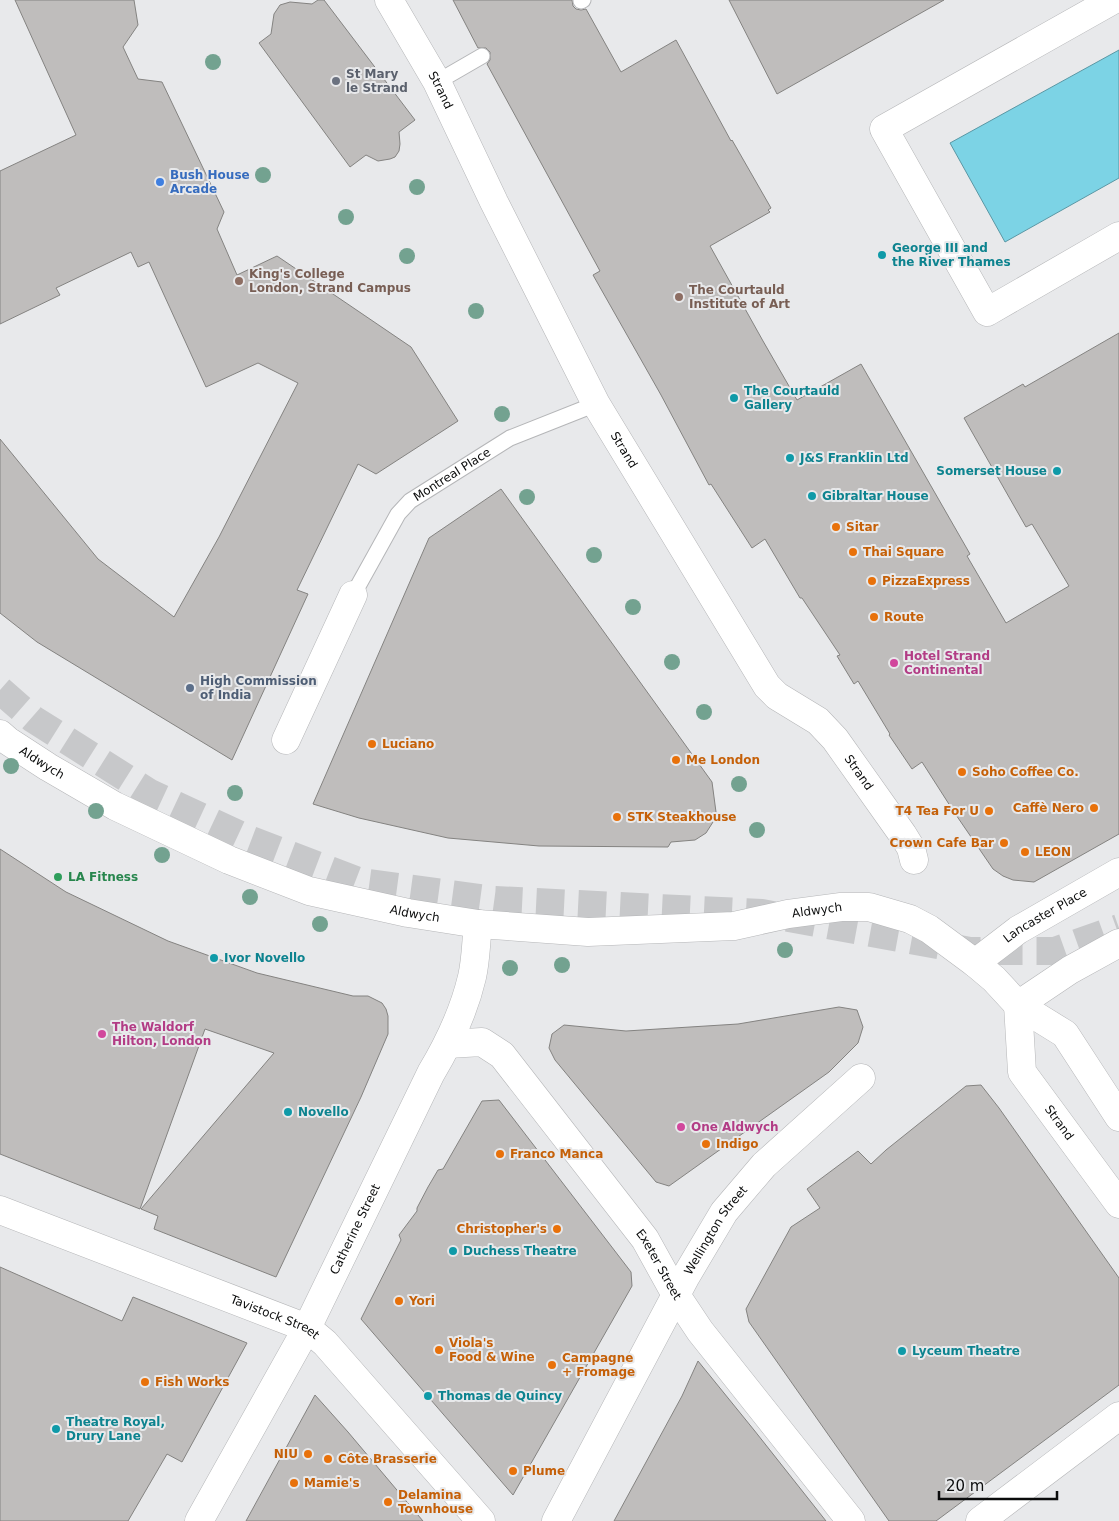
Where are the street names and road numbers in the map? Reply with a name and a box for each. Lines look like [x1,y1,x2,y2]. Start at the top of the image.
street label: Strand [425,69,456,111]
street label: Strand [608,429,640,471]
street label: Montreal Place [411,445,493,504]
street label: Aldwych [17,743,67,782]
street label: Strand [842,752,876,793]
street label: Lancaster Place [1001,885,1089,946]
street label: Aldwych [791,900,843,920]
street label: Aldwych [389,902,441,925]
street label: Strand [1042,1102,1077,1143]
street label: Catherine Street [327,1181,383,1277]
street label: Wellington Street [681,1183,750,1277]
street label: Exeter Street [633,1226,685,1303]
street label: Tavistock Street [227,1292,322,1342]

